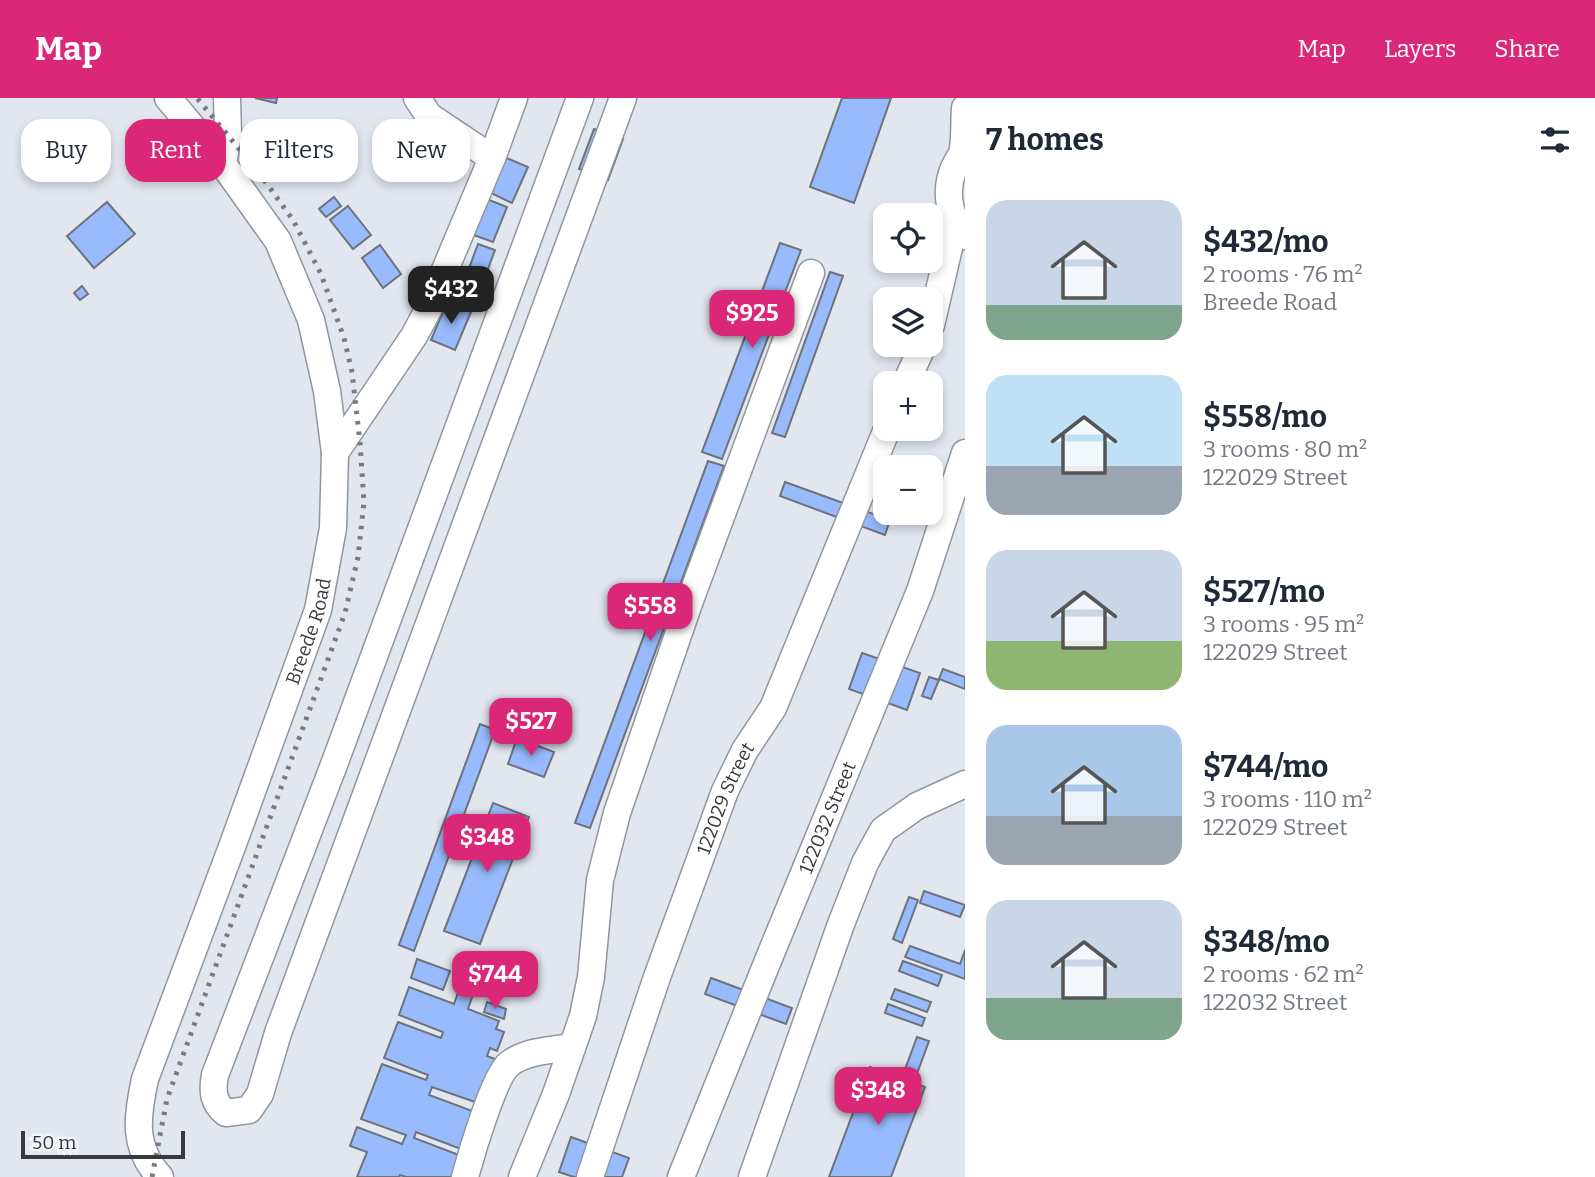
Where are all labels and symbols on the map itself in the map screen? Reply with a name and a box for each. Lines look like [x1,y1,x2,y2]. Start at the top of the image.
pin: $432 [410,266,492,326]
pin: $925 [711,290,793,350]
street label: Breede Road [281,576,336,688]
pin: $558 [609,584,691,643]
pin: $527 [490,698,572,758]
street label: 122029 Street [692,738,759,858]
street label: 122032 Street [794,758,861,877]
pin: $348 [446,814,528,874]
pin: $744 [454,951,536,1011]
pin: $348 [837,1068,919,1127]
scale bar [21,1128,186,1160]

